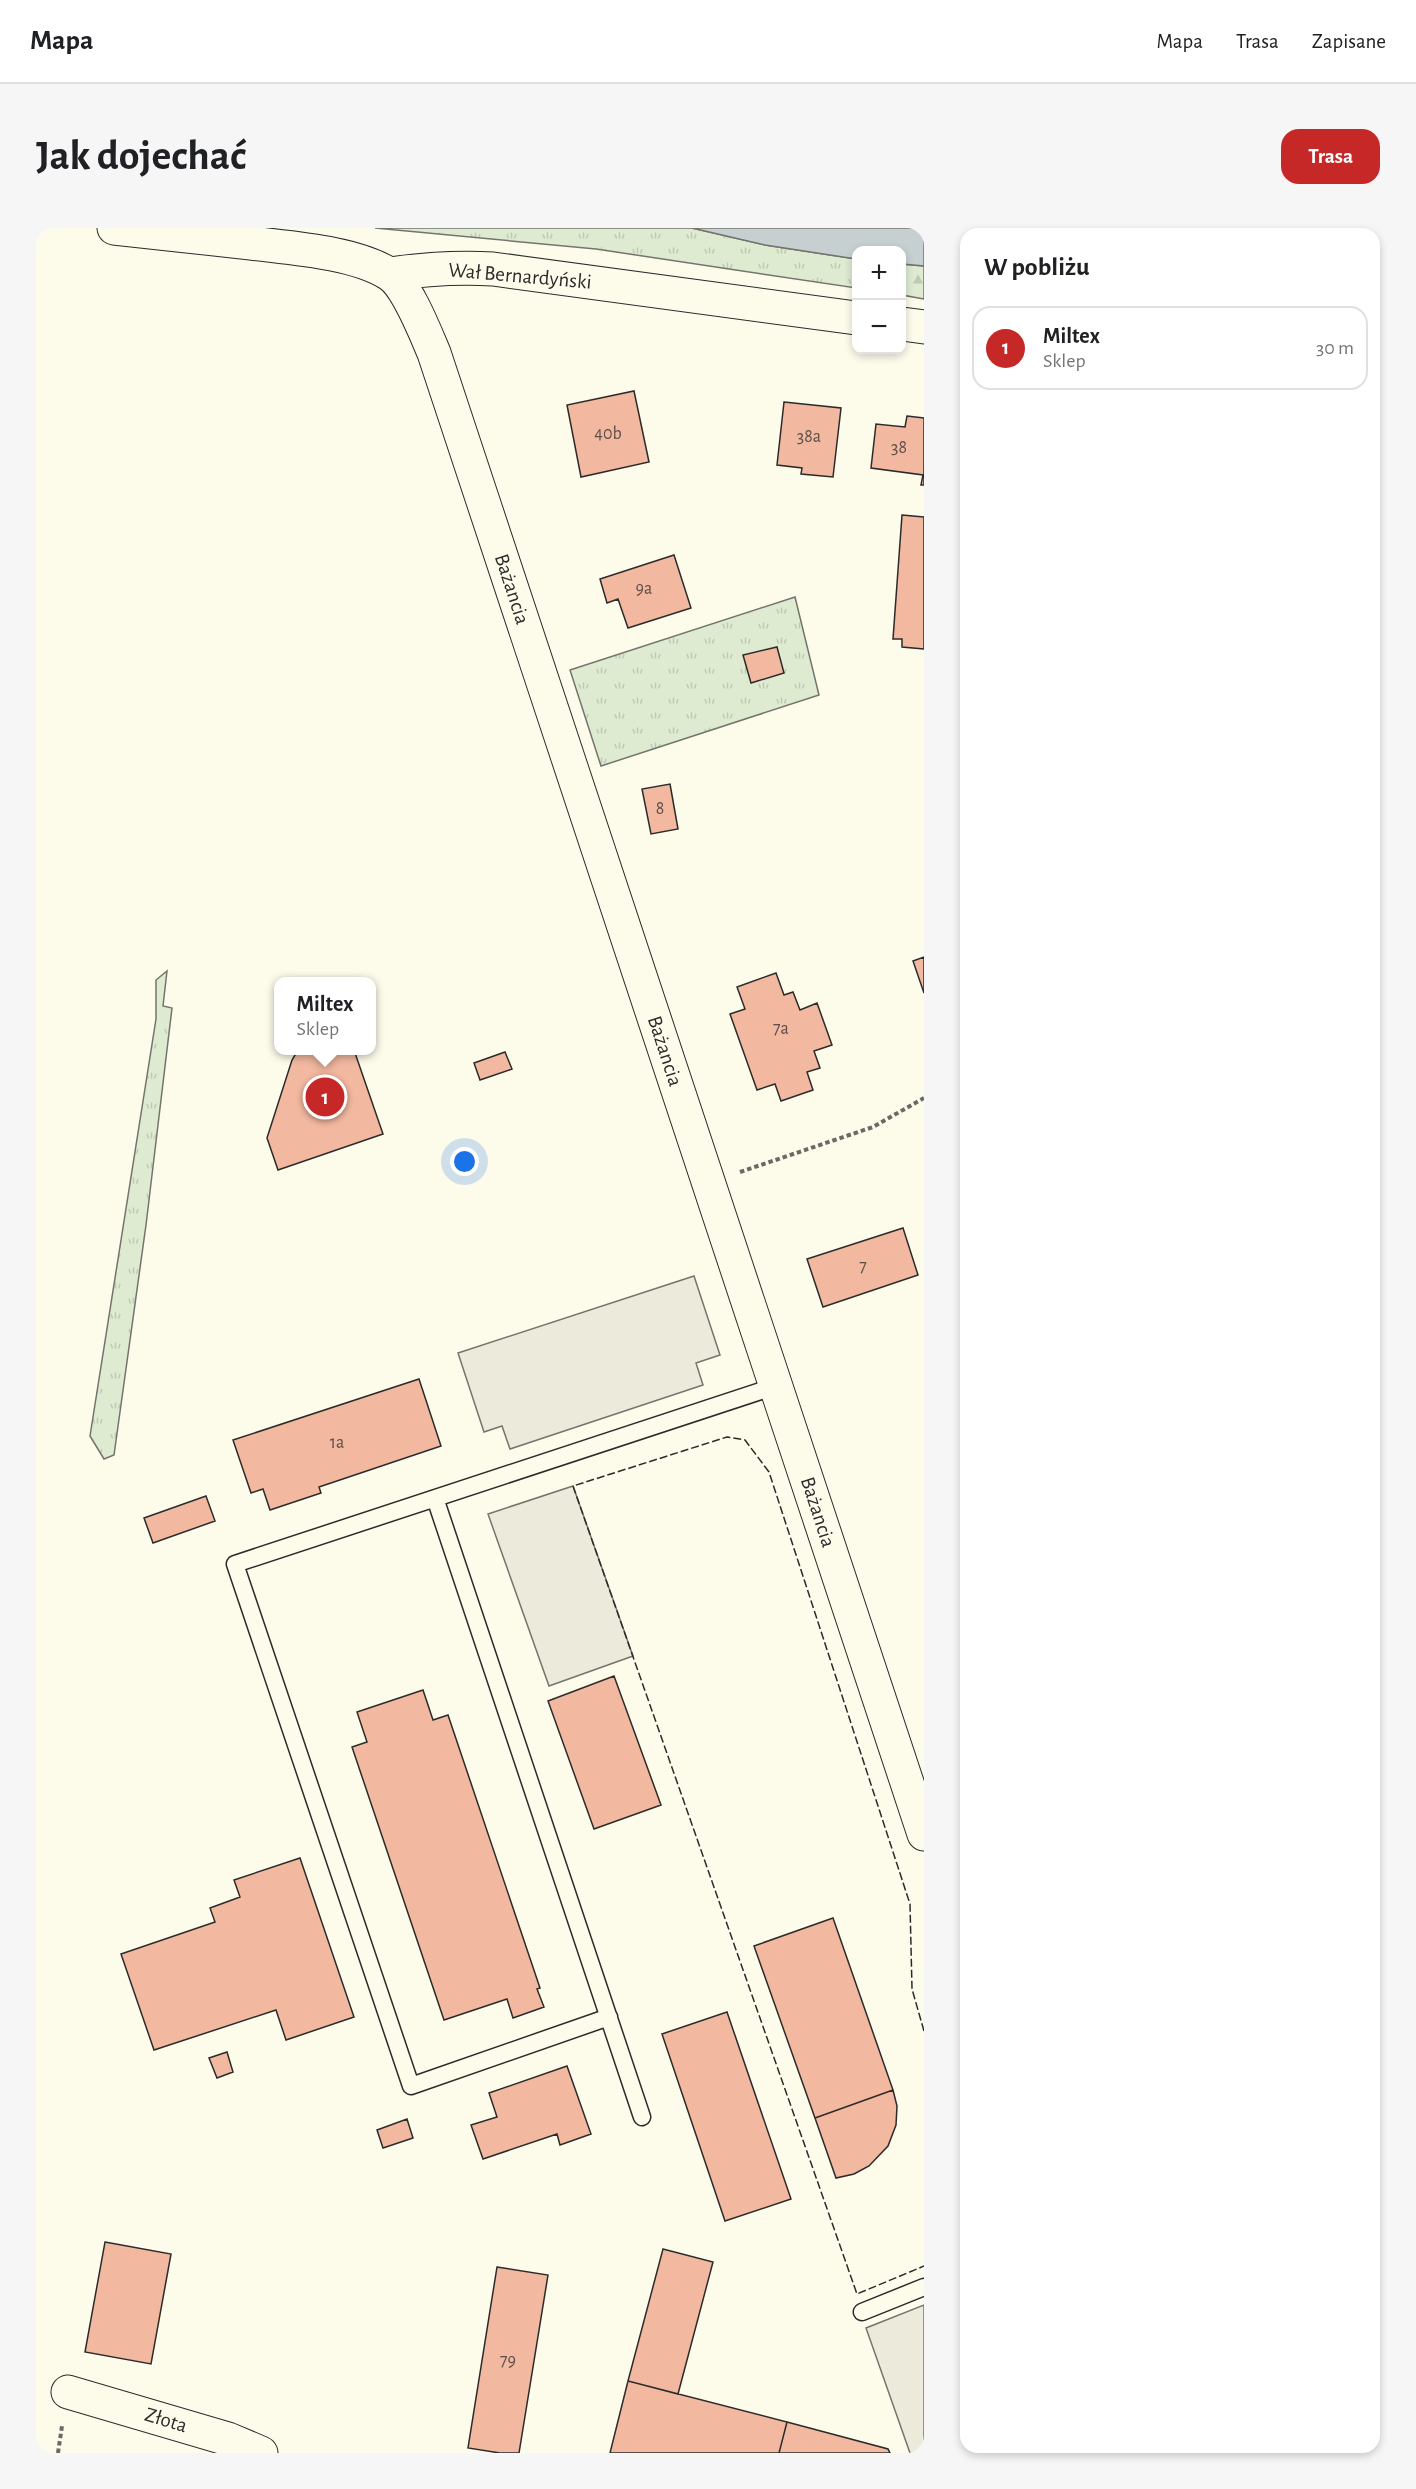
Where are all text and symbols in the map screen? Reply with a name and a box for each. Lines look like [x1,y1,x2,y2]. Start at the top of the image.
text: Mapa [30,27,93,55]
text: Mapa [1157,31,1203,52]
text: Trasa [1236,31,1279,52]
text: Zapisane [1312,31,1386,52]
button: Trasa [1281,129,1380,184]
text: Jak dojechać [36,135,246,177]
map controls [852,246,906,354]
button: + [852,246,906,300]
text: W pobliżu [984,254,1090,280]
street label: Wał Bernardyński [447,259,593,293]
button: − [852,300,906,354]
text: Miltex [1043,325,1100,347]
text: 1 [1002,338,1009,358]
text: 30 m [1316,338,1354,358]
text: Sklep [1043,351,1086,371]
house number: 40b [594,425,622,443]
house number: 38a [797,428,821,446]
house number: 38 [891,439,907,457]
street label: Bażancia [491,551,533,627]
house number: 9a [636,580,652,598]
house number: 8 [656,800,664,818]
popup [274,977,376,1055]
text: Miltex [297,993,353,1015]
street label: Bażancia [644,1013,686,1089]
text: Sklep [297,1019,339,1039]
house number: 7a [773,1020,789,1038]
pin: 1 [306,1074,344,1120]
your location [450,1147,479,1176]
house number: 7 [859,1258,867,1276]
house number: 1a [330,1434,344,1452]
street label: Bażancia [797,1474,839,1550]
house number: 79 [500,2352,516,2370]
street label: Złota [142,2404,190,2436]

